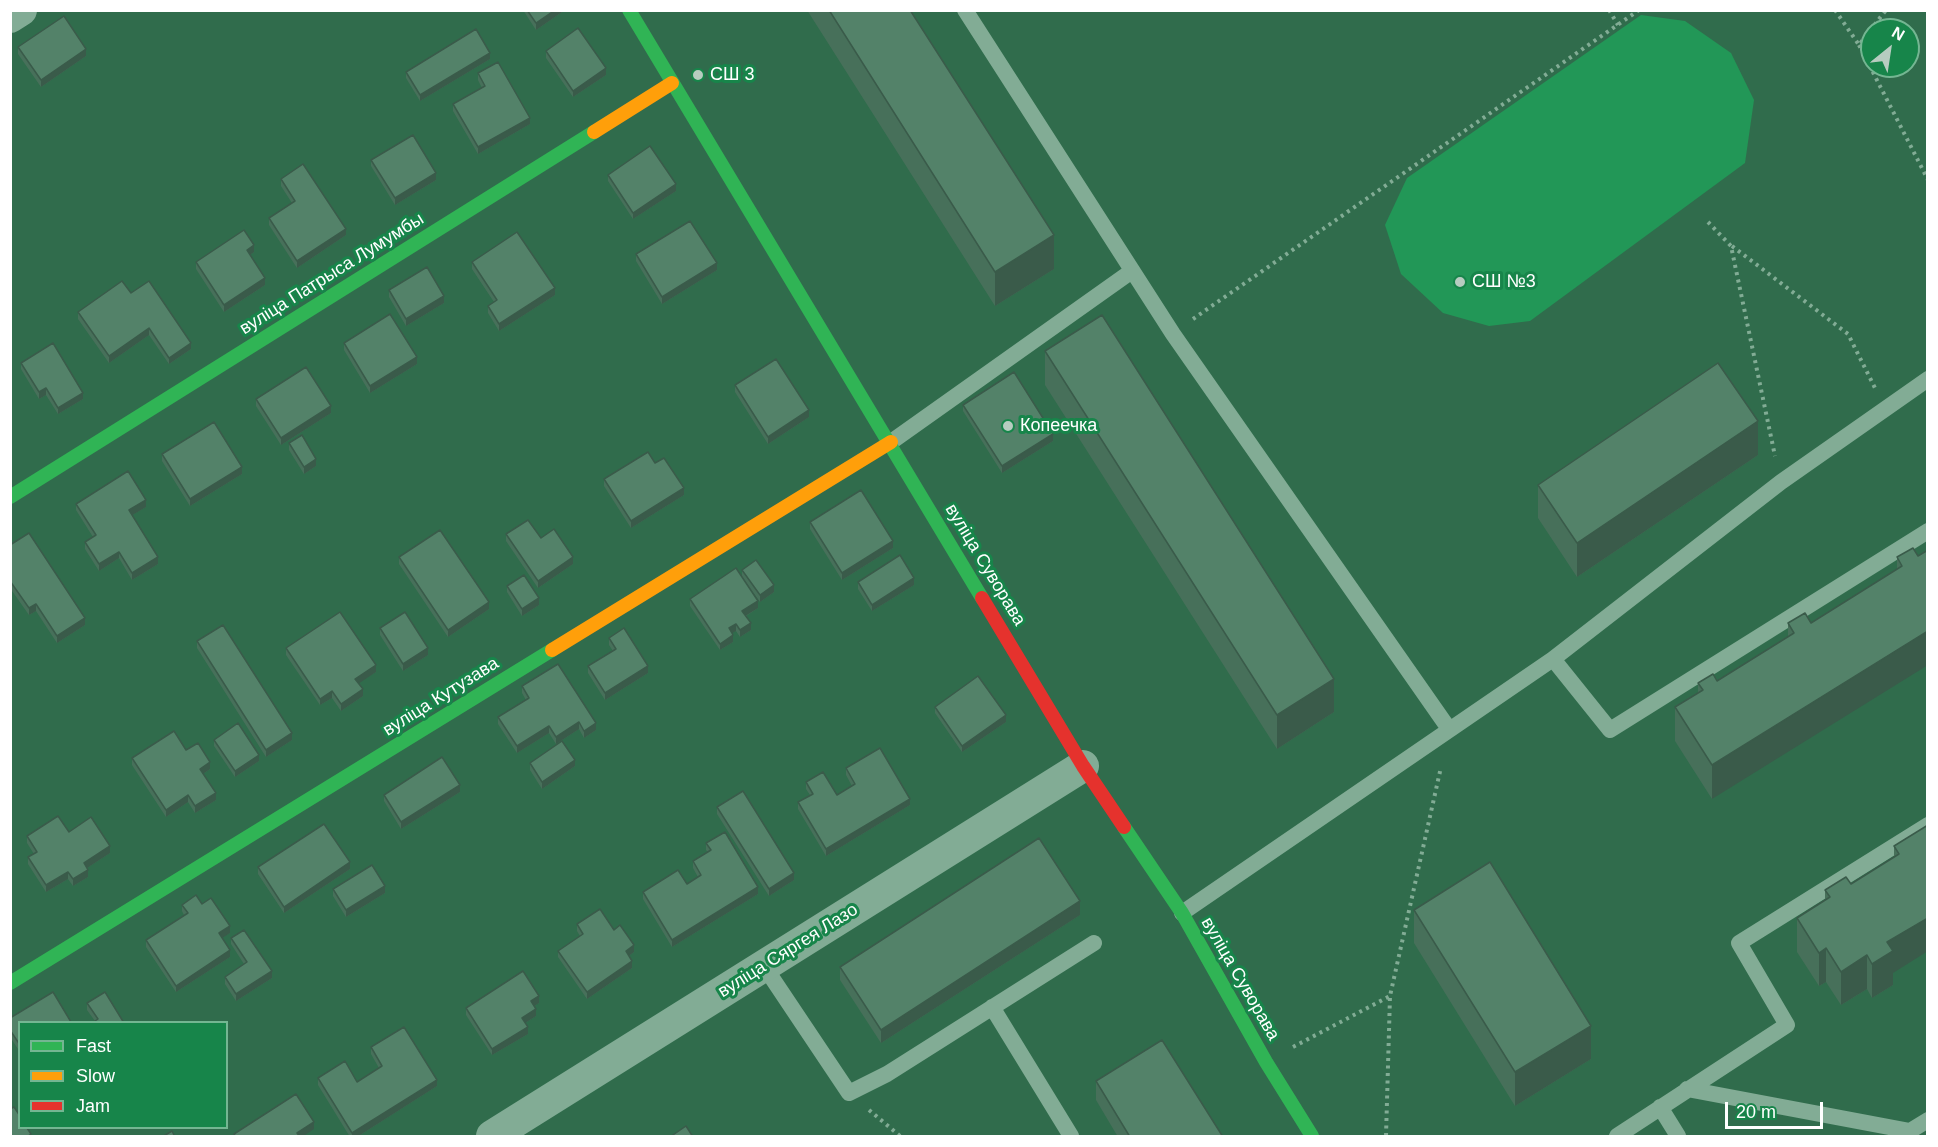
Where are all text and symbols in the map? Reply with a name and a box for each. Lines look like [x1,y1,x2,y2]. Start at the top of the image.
north arrow [1860,18,1920,78]
text: N [1889,23,1908,44]
place label: СШ 3 [710,64,755,86]
marker: СШ 3 [691,68,705,82]
street label: вуліца Патрыса Лумумбы [236,208,428,340]
place label: СШ №3 [1472,271,1536,293]
marker: СШ №3 [1453,275,1467,289]
place label: Копеечка [1020,415,1097,437]
marker: Копеечка [1001,419,1015,433]
street label: вуліца Суворава [940,500,1030,630]
street label: вуліца Кутузава [379,653,503,741]
street label: вуліца Сяргея Лазо [714,899,862,1003]
street label: вуліца Суворава [1196,914,1284,1044]
legend [18,1021,228,1129]
text: Fast [76,1036,111,1056]
text: Slow [76,1066,115,1086]
scale bar [1728,1090,1826,1128]
text: Jam [76,1096,110,1116]
text: 20 m [1736,1102,1776,1122]

